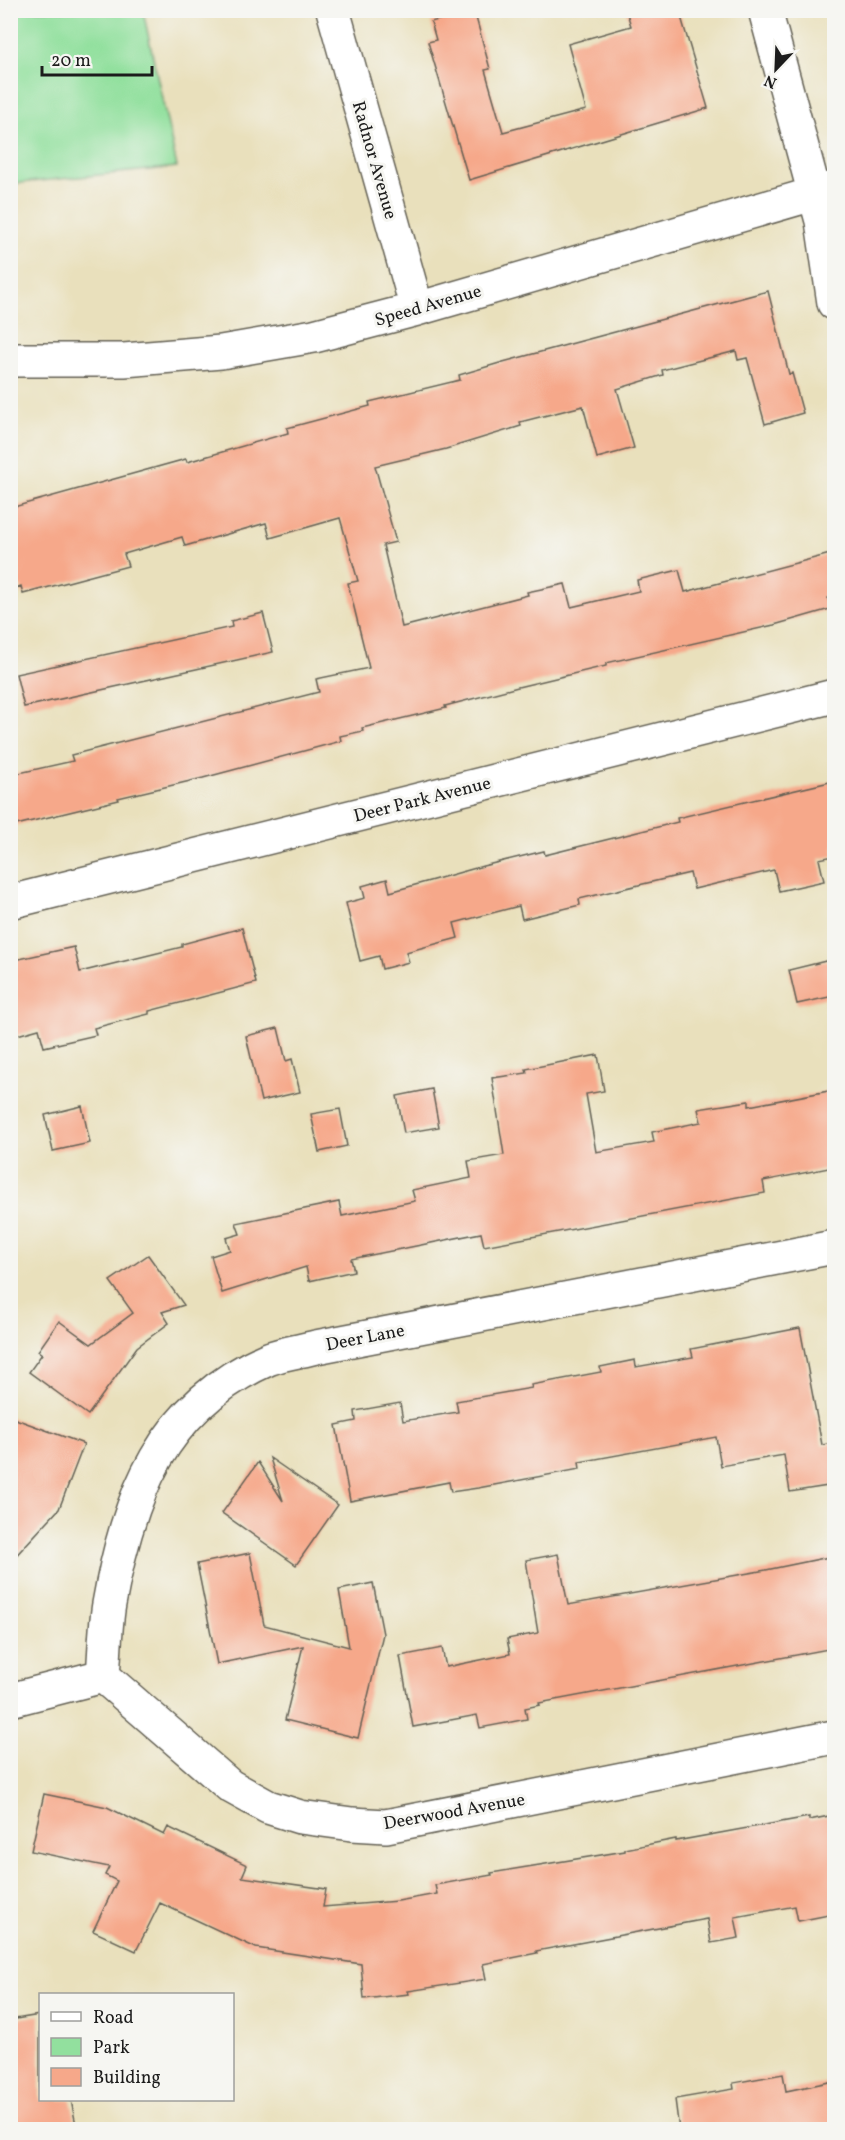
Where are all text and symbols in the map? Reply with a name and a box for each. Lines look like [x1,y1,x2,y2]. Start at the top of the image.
scale bar [42,39,152,77]
north arrow [746,39,806,99]
text: 20 m [51,49,91,74]
text: N [761,68,781,93]
street label: Radnor Avenue [345,98,402,222]
street label: Speed Avenue [372,279,485,334]
street label: Deer Park Avenue [351,771,494,830]
street label: Deer Lane [324,1319,407,1358]
street label: Deerwood Avenue [382,1788,527,1837]
legend [39,1993,234,2101]
text: Road [93,2006,134,2031]
text: Park [93,2036,130,2061]
text: Building [93,2066,161,2091]

